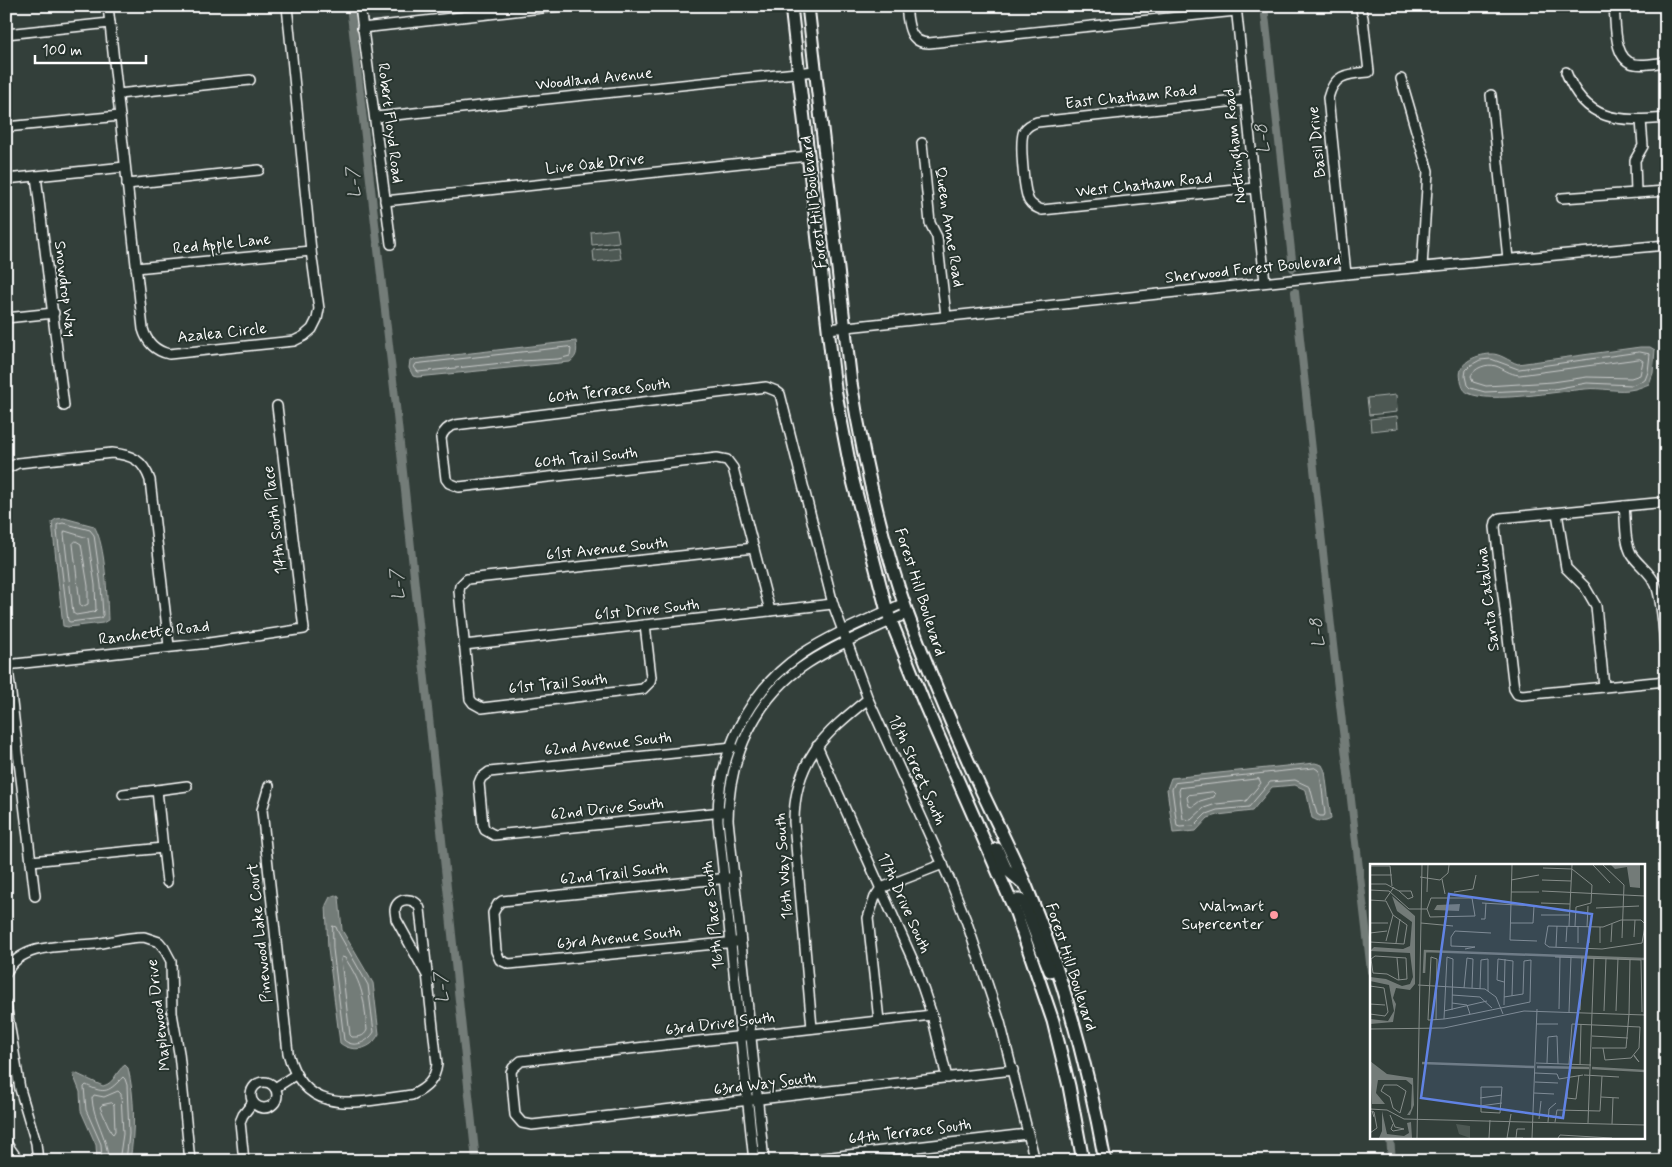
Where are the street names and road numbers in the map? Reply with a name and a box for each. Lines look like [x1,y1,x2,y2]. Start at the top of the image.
street label: Robert Floyd Road [372,62,408,184]
street label: Woodland Avenue [534,62,654,96]
street label: East Chatham Road [1064,80,1198,114]
street label: Nottingham Road [1219,87,1252,204]
street label: Basil Drive [1303,105,1331,179]
street label: Forest Hill Boulevard [795,134,833,270]
street label: Live Oak Drive [545,148,645,180]
street label: Queen Anne Road [929,165,969,289]
street label: West Chatham Road [1075,167,1213,203]
street label: Red Apple Lane [172,228,273,261]
street label: Snowdrop Way [49,240,81,338]
street label: Sherwood Forest Boulevard [1164,249,1342,289]
street label: Azalea Circle [176,318,268,348]
street label: 60th Terrace South [547,373,671,409]
street label: 60th Trail South [533,442,639,474]
street label: 14th South Place [258,465,292,575]
street label: Forest Hill Boulevard [889,525,951,659]
street label: 61st Avenue South [545,532,669,566]
street label: Santa Catalina [1471,546,1505,652]
street label: 61st Drive South [593,594,701,626]
street label: Ranchette Road [97,616,211,650]
street label: 61st Trail South [507,668,609,700]
street label: 18th Street South [883,711,951,829]
street label: 62nd Avenue South [543,727,673,761]
street label: 62nd Drive South [549,793,665,825]
street label: 16th Way South [770,812,798,920]
street label: 17th Drive South [872,849,936,957]
street label: 62nd Trail South [559,858,669,890]
street label: 16th Place South [697,860,729,970]
street label: Pinewood Lake Court [242,862,278,1004]
street label: Forest Hill Boulevard [1040,900,1102,1034]
street label: 63rd Avenue South [556,921,682,955]
street label: Maplewood Drive [142,958,176,1072]
street label: 63rd Drive South [664,1007,776,1041]
street label: 63rd Way South [712,1067,818,1101]
street label: 64th Terrace South [847,1114,973,1150]

